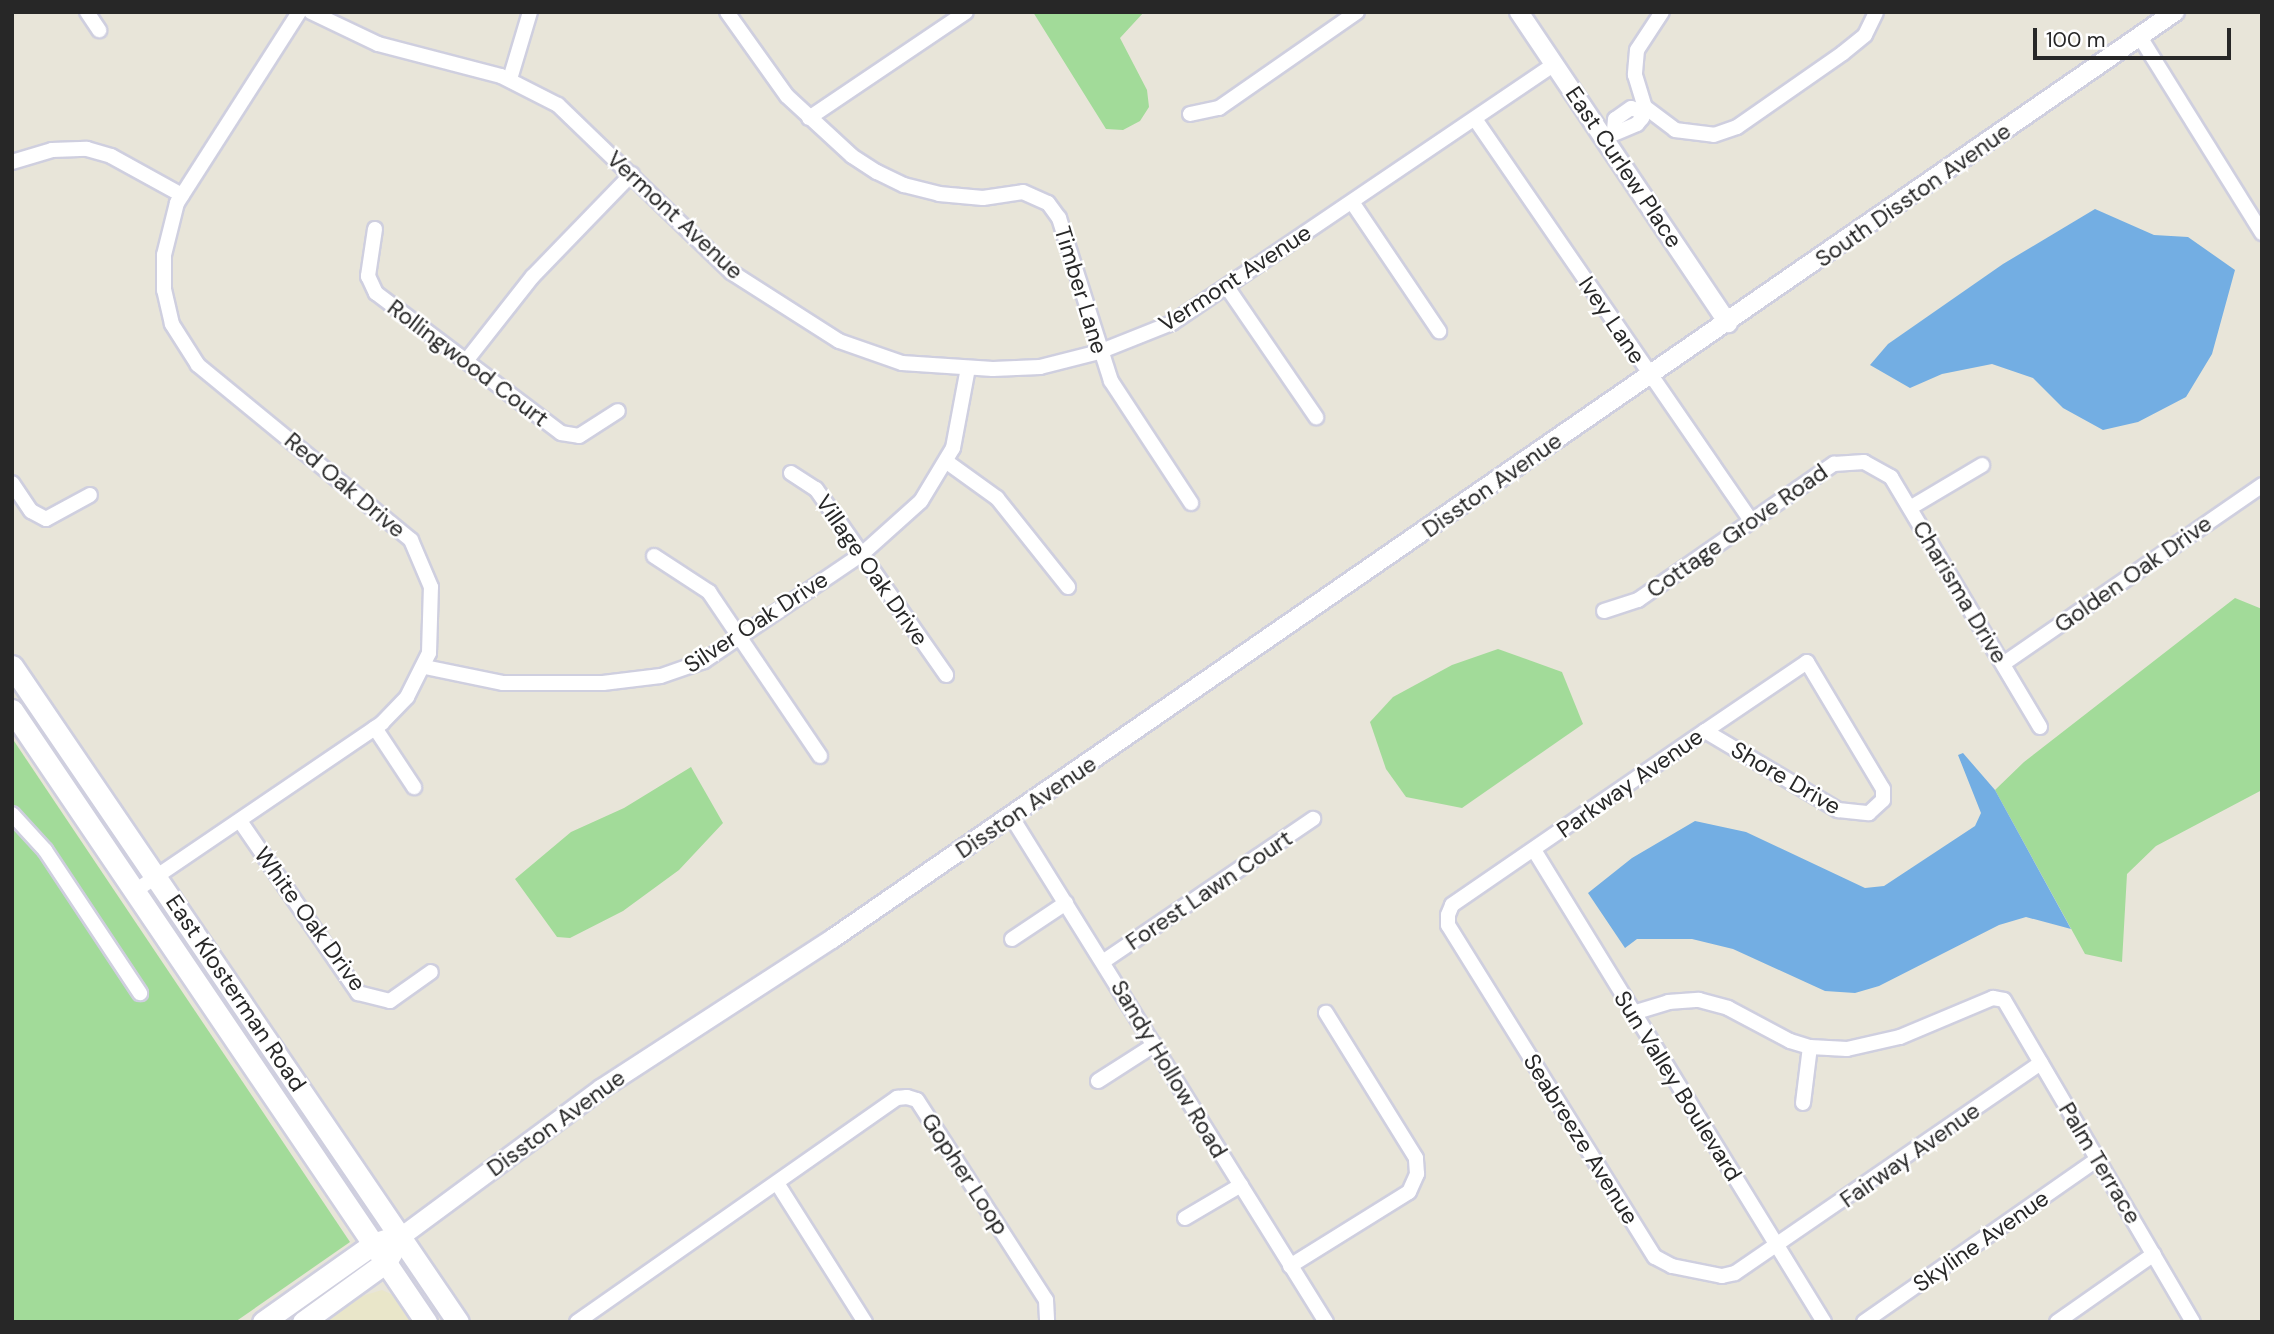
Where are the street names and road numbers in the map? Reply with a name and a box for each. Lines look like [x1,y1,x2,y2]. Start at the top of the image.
street label: East Curlew Place [1560,81,1688,253]
street label: South Disston Avenue [1810,117,2016,273]
street label: Vermont Avenue [601,145,749,285]
street label: Vermont Avenue [1154,218,1316,338]
street label: Timber Lane [1049,223,1113,357]
street label: Ivey Lane [1573,271,1651,369]
street label: Rollingwood Court [382,294,554,432]
street label: Red Oak Drive [279,427,411,543]
street label: Disston Avenue [1417,427,1567,543]
street label: Cottage Grove Road [1641,458,1833,604]
street label: Village Oak Drive [810,489,934,651]
street label: Golden Oak Drive [2049,509,2217,639]
street label: Charisma Drive [1907,516,2013,668]
street label: Silver Oak Drive [679,565,833,679]
street label: Parkway Avenue [1552,722,1708,844]
street label: Shore Drive [1726,736,1846,820]
street label: Disston Avenue [950,750,1102,864]
street label: Forest Lawn Court [1121,824,1297,956]
street label: White Oak Drive [248,842,372,996]
street label: East Klosterman Road [160,890,312,1096]
street label: Sandy Hollow Road [1105,975,1233,1163]
street label: Sun Valley Boulevard [1608,986,1748,1186]
street label: Seabreeze Avenue [1518,1049,1644,1229]
street label: Disston Avenue [482,1064,630,1182]
street label: Fairway Avenue [1835,1097,1985,1213]
street label: Palm Terrace [2053,1097,2147,1229]
street label: Gopher Loop [915,1108,1015,1240]
street label: Skyline Avenue [1908,1184,2054,1298]

